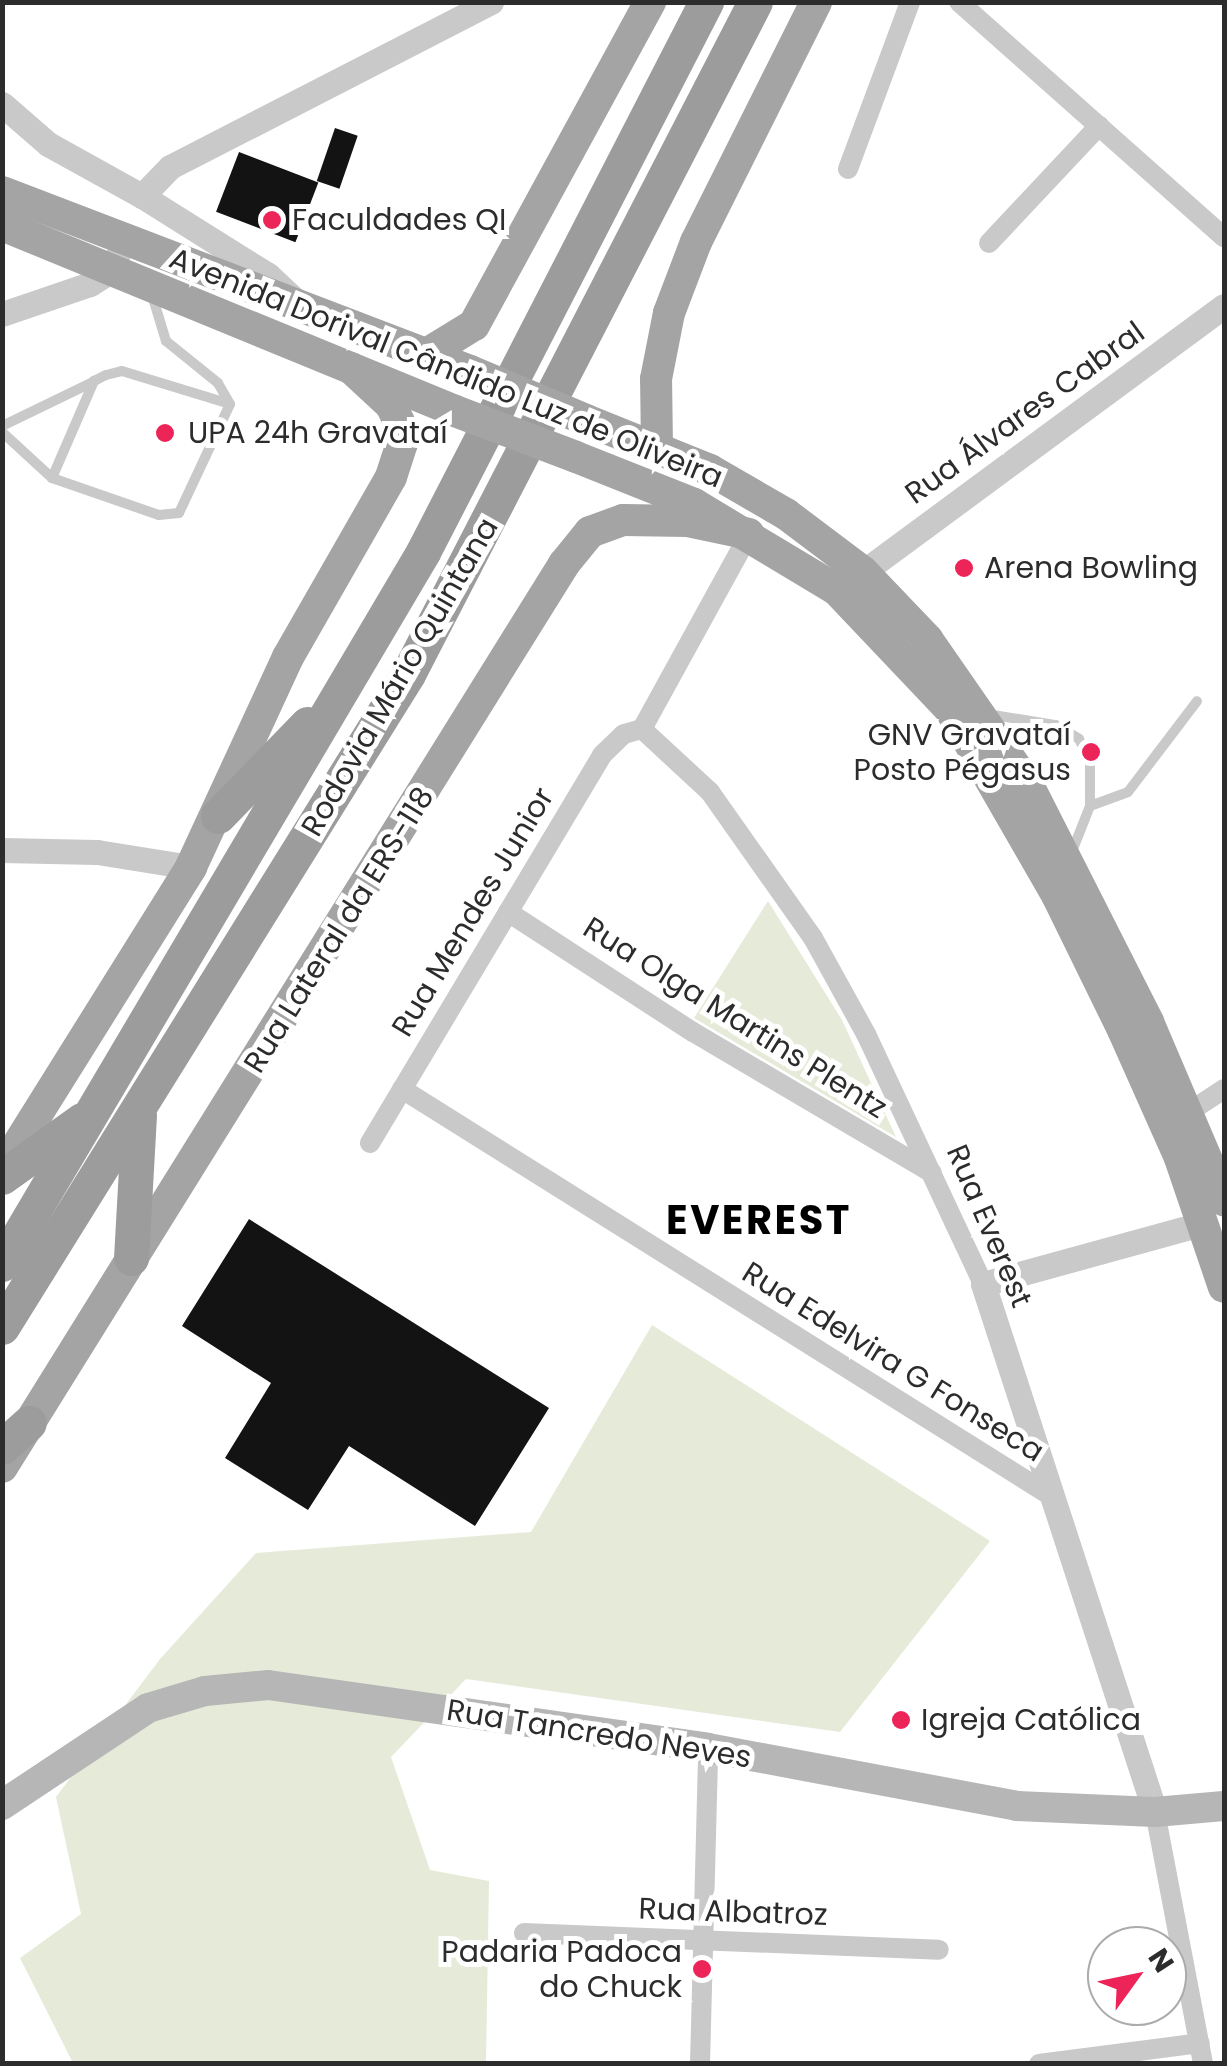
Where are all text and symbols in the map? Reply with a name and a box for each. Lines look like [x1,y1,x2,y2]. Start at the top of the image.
place label: Faculdades QI [292,202,506,238]
marker: Faculdades QI [261,209,283,231]
street label: Avenida Dorival Cândido Luz de Oliveira [164,240,728,496]
street label: Rua Álvares Cabral [899,314,1151,512]
place label: UPA 24h Gravataí [188,415,448,451]
marker: UPA 24h Gravataí [152,420,178,446]
street label: Rodovia Mário Quintana [294,512,506,842]
place label: Arena Bowling [984,550,1198,586]
marker: Arena Bowling [953,557,975,579]
place label: GNV Gravataí Posto Pégasus [854,717,1071,788]
marker: GNV Gravataí Posto Pégasus [1080,741,1102,763]
street label: Rua Lateral da ERS-118 [236,781,442,1079]
street label: Rua Mendes Junior [384,781,562,1043]
street label: Rua Olga Martins Plentz [577,910,893,1126]
street label: Rua Everest [939,1139,1039,1313]
district label: EVEREST [666,1196,852,1244]
street label: Rua Edelvira G Fonseca [736,1254,1050,1470]
street label: Rua Tancredo Neves [444,1692,754,1776]
place label: Igreja Católica [921,1702,1141,1738]
marker: Igreja Católica [890,1709,912,1731]
street label: Rua Albatroz [638,1891,828,1933]
north arrow [1087,1926,1187,2026]
place label: Padaria Padoca do Chuck [441,1934,682,2004]
text: N [1139,1941,1183,1980]
marker: Padaria Padoca do Chuck [691,1958,713,1980]

